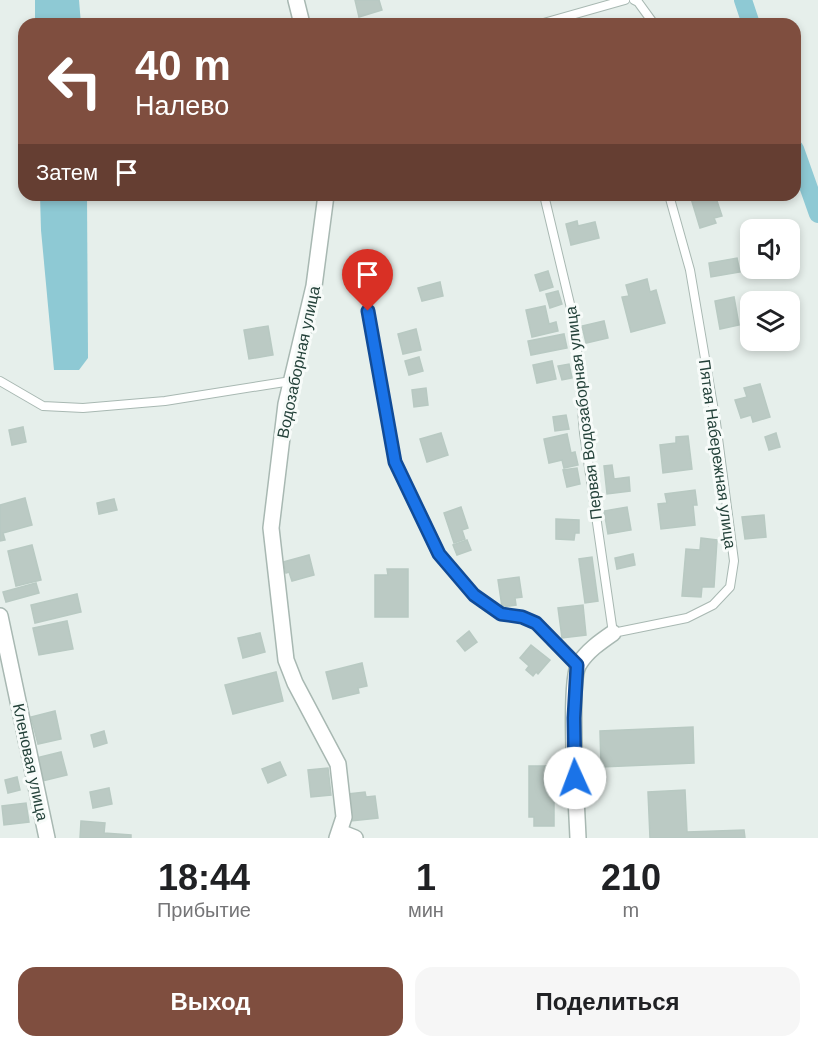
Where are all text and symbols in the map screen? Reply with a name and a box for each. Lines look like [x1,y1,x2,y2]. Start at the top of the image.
icon: left [36,42,114,120]
text: 40 m [135,42,231,89]
text: Налево [135,91,229,121]
icon: arrive [110,156,143,189]
text: Затем [36,160,98,185]
map controls [740,219,800,351]
button: sound [740,219,800,279]
pin [342,249,393,311]
icon: arrive [351,258,384,291]
street label: Водозаборная улица [274,284,323,440]
button: layers [740,291,800,351]
street label: Первая Водозаборная улица [562,305,605,521]
street label: Пятая Набережная улица [696,358,739,550]
street label: Кленовая улица [10,702,51,822]
position arrow [543,746,607,810]
text: 18:44 [158,857,250,898]
text: 1 [416,857,436,898]
text: 210 [601,857,661,898]
text: Прибытие [157,899,251,921]
text: мин [408,899,444,921]
text: m [623,899,639,921]
button: Выход [18,967,403,1036]
button: Поделиться [415,967,800,1036]

